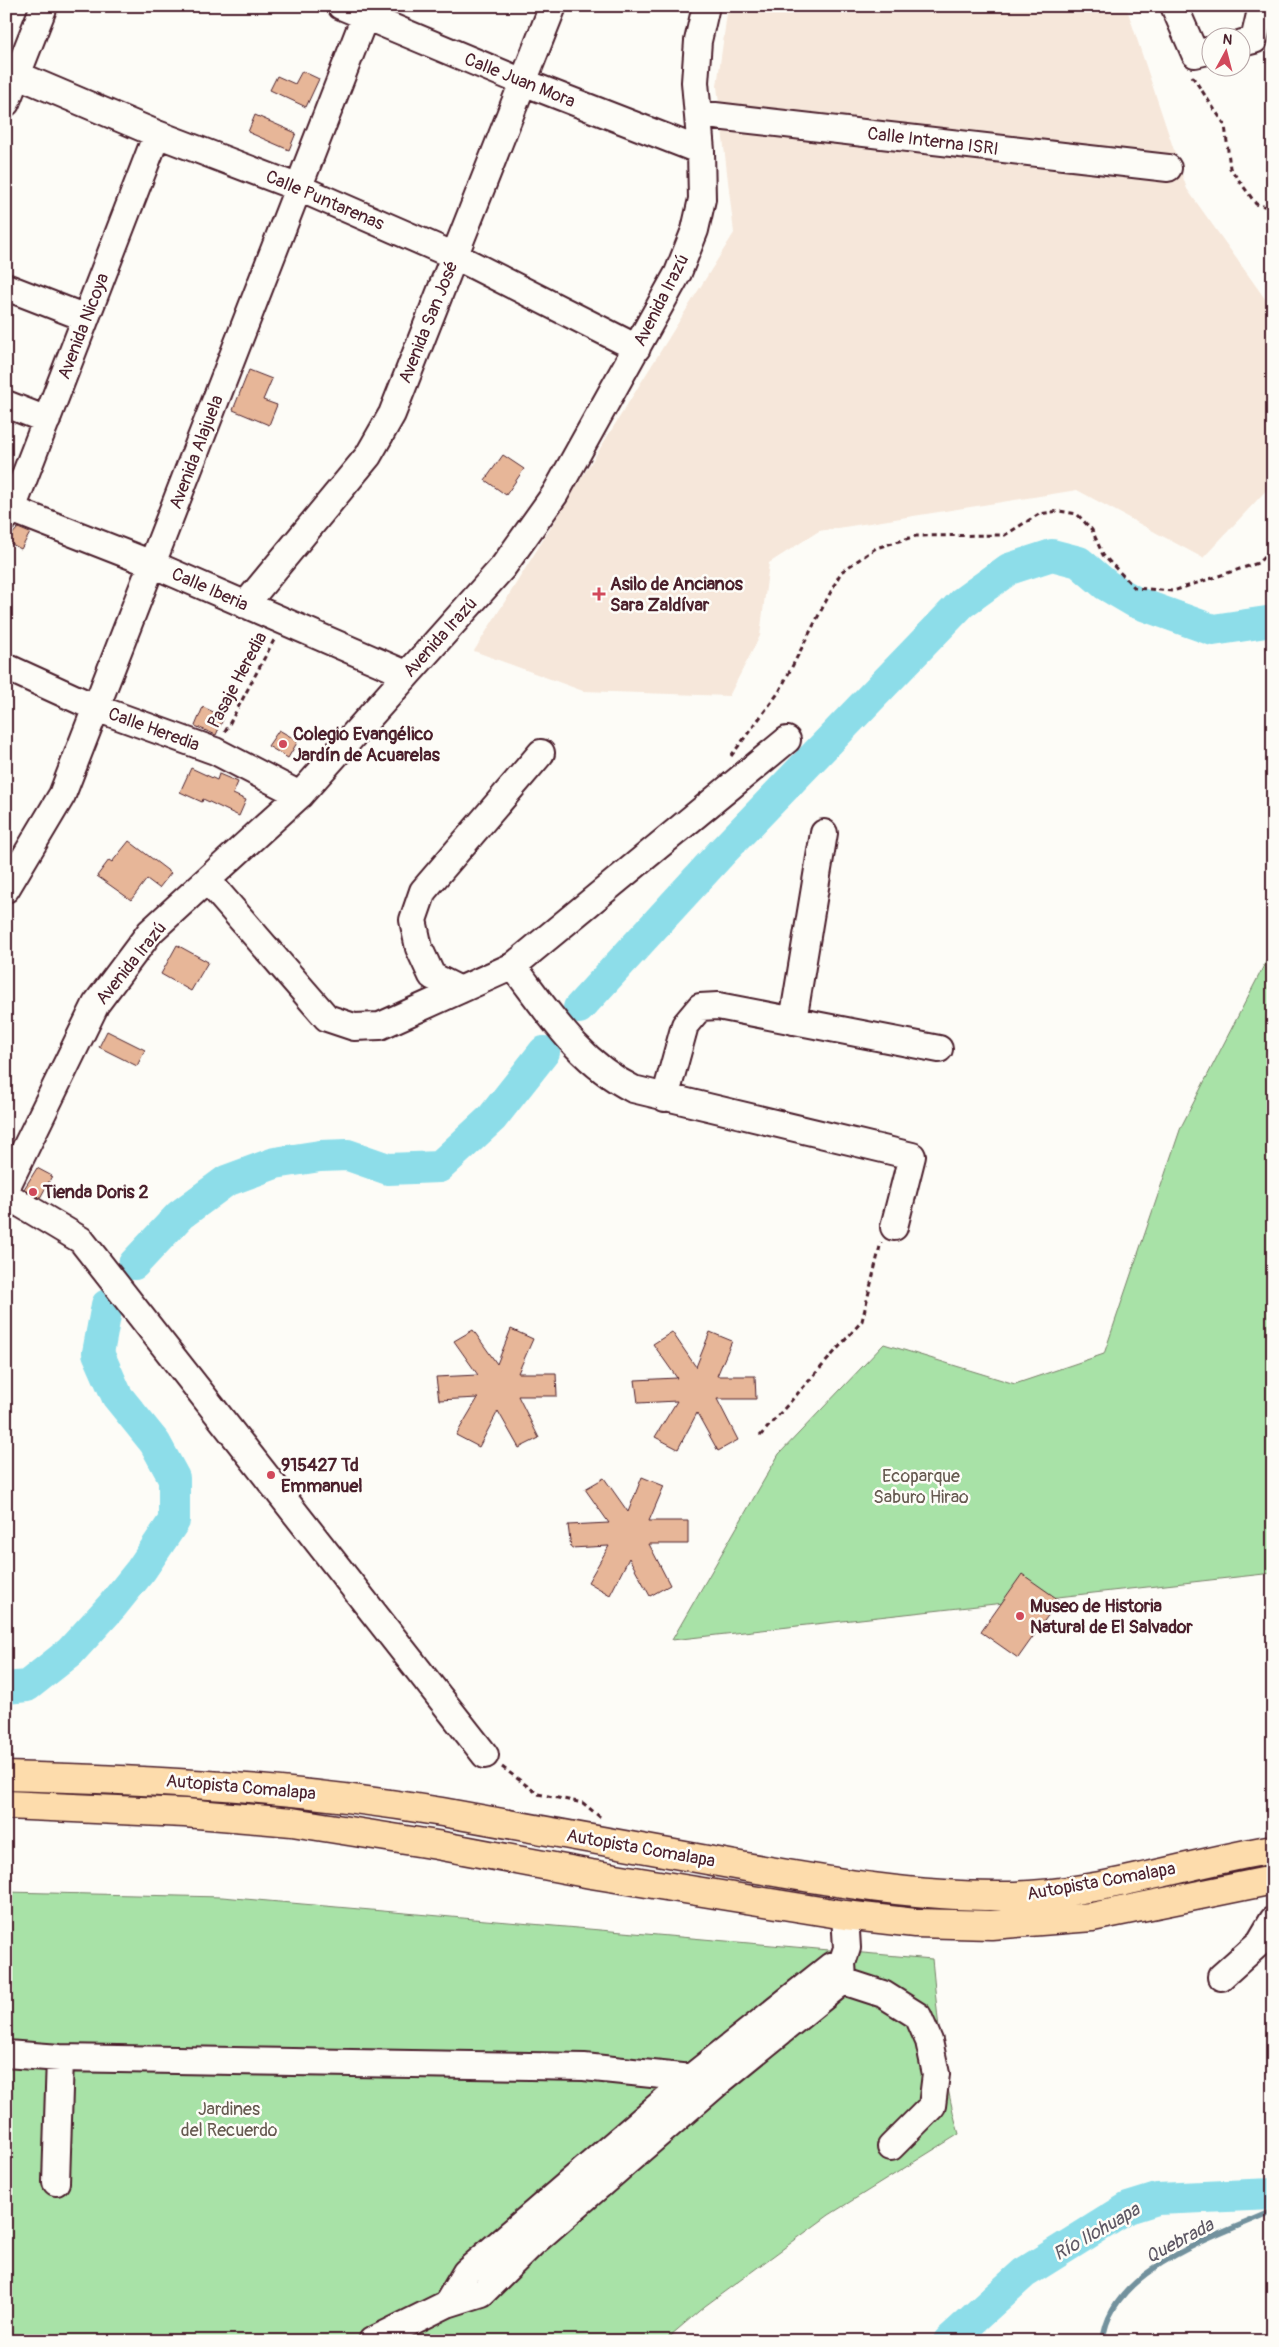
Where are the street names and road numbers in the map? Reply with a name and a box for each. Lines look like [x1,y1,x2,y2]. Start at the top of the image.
street label: Calle Juan Mora [461,48,579,113]
street label: Calle Interna ISRI [866,122,1000,161]
street label: Calle Puntarenas [262,165,388,236]
street label: Avenida Irazú [628,250,694,350]
street label: Avenida San José [393,258,463,387]
street label: Avenida Nicoya [53,270,114,383]
street label: Avenida Alajuela [164,392,229,513]
street label: Calle Iberia [168,562,252,617]
street label: Avenida Irazú [398,592,482,682]
street label: Pasaje Heredia [202,628,272,732]
street label: Calle Heredia [105,702,203,757]
street label: Avenida Irazú [91,917,172,1010]
street label: Autopista Comalapa [165,1769,317,1806]
street label: Autopista Comalapa [565,1824,717,1873]
street label: Autopista Comalapa [1025,1857,1177,1906]

